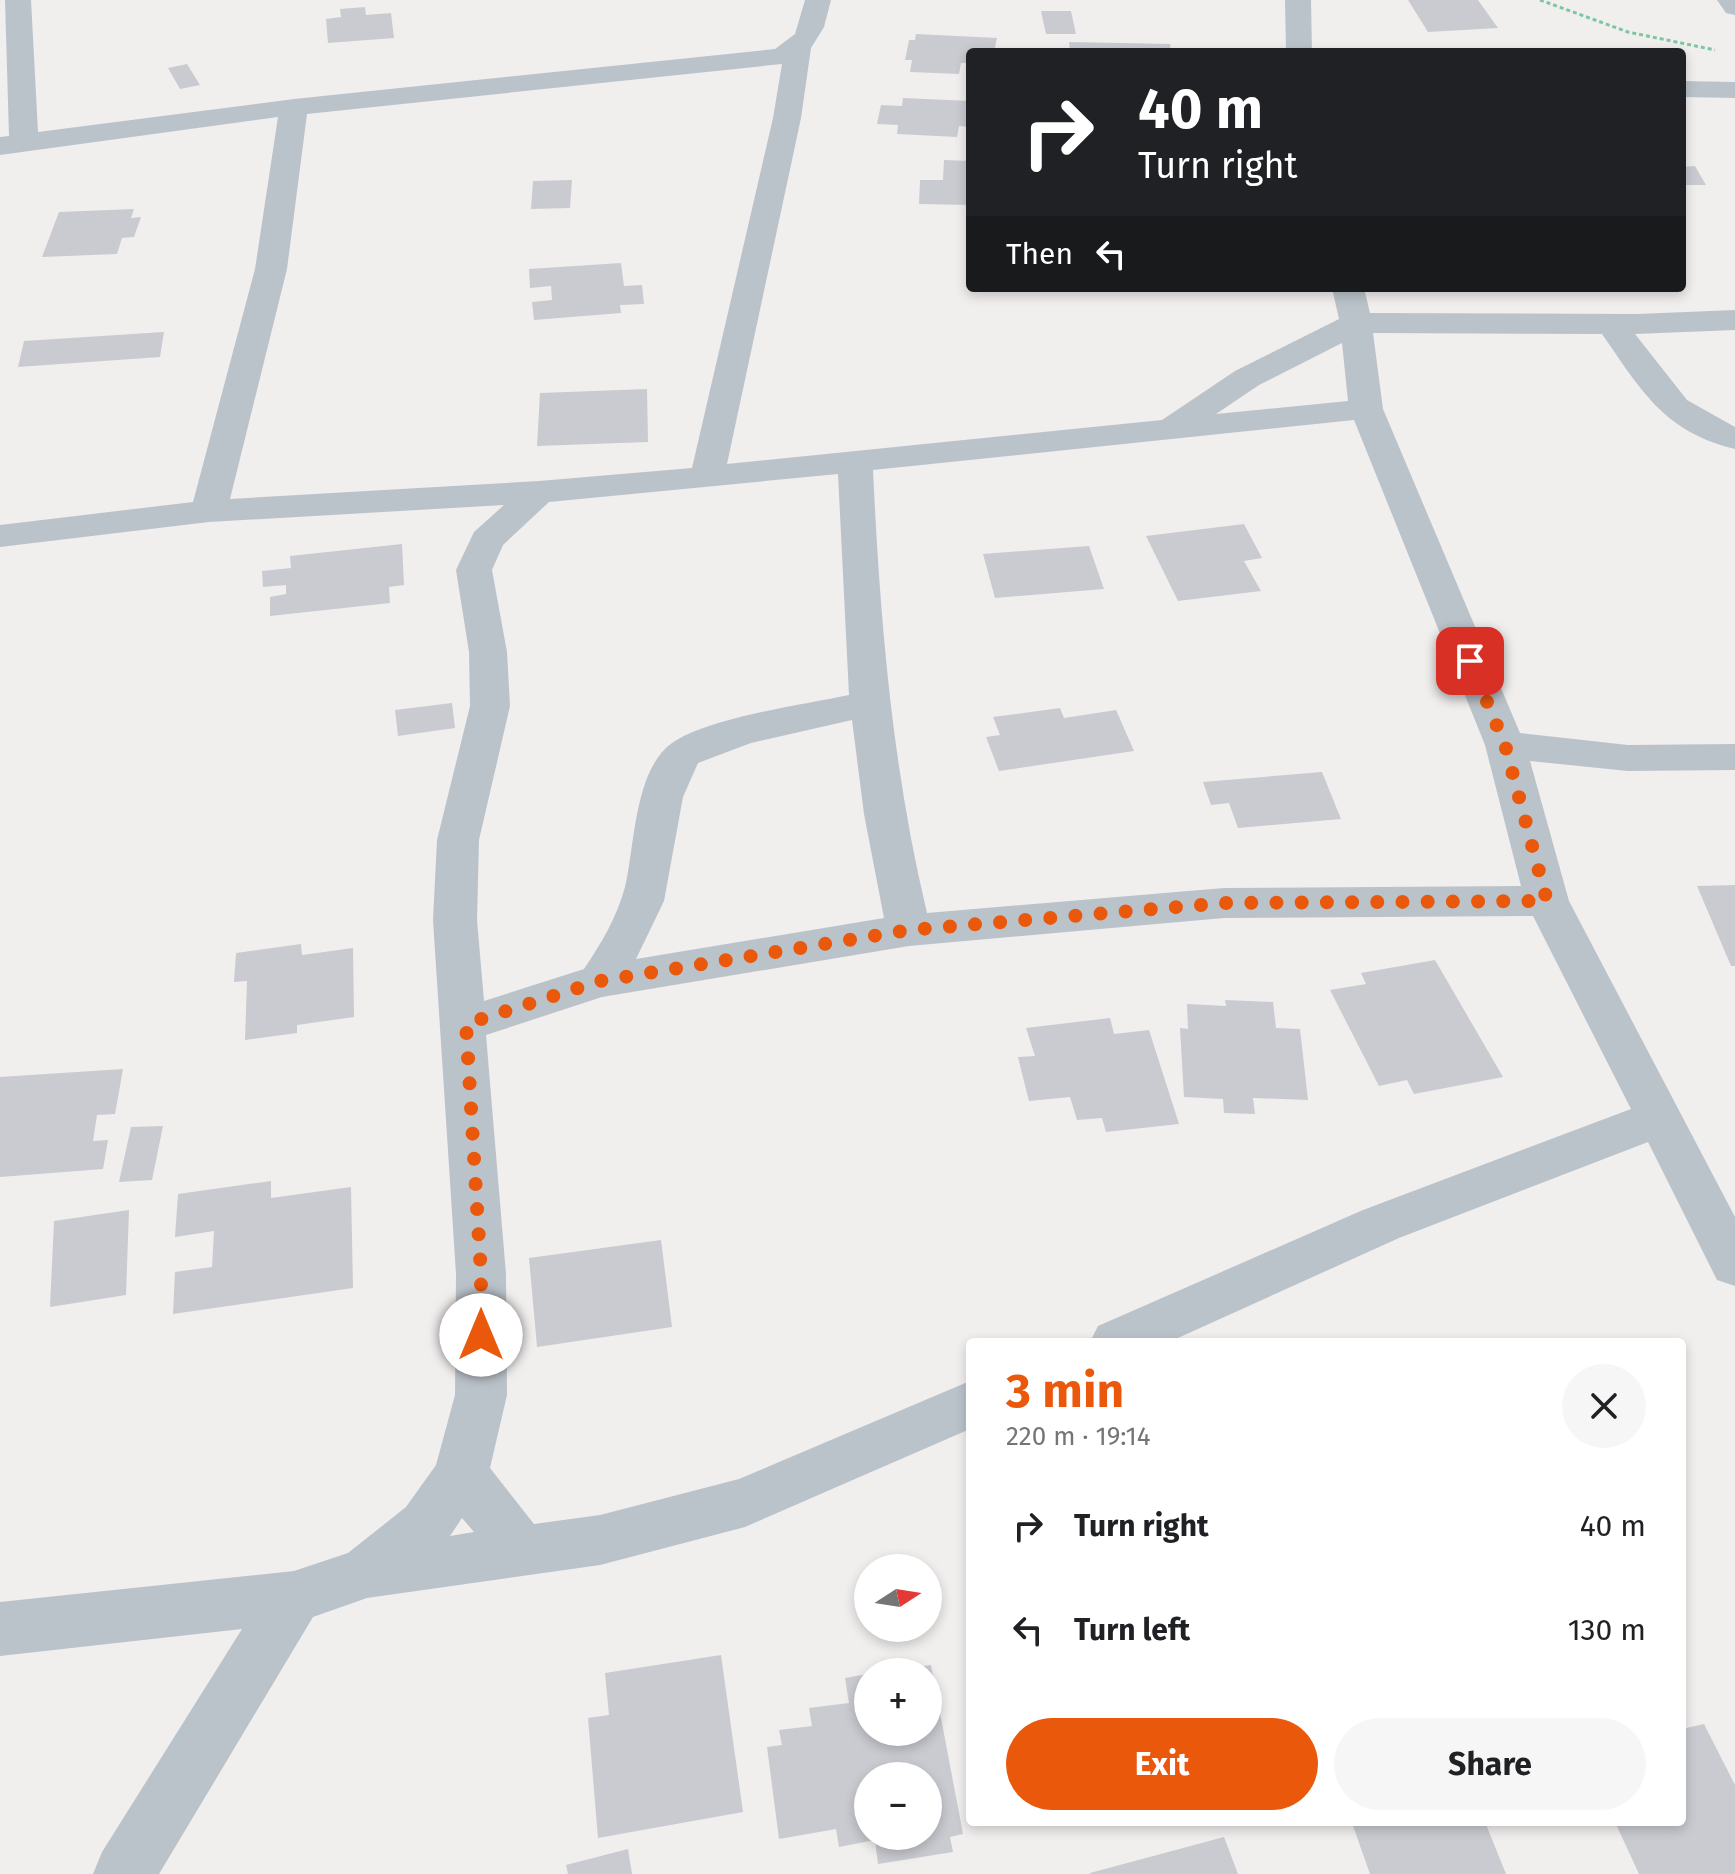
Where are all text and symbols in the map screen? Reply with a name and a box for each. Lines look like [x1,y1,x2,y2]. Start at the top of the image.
text: 40 m [1138,76,1263,143]
icon: right [1006,80,1110,184]
text: Turn right [1138,144,1298,188]
icon: left [1089,232,1133,276]
text: Then [1006,236,1073,272]
pin [1436,627,1504,695]
icon: arrive [1448,639,1492,683]
position arrow [439,1293,523,1377]
text: 3 min [1006,1362,1124,1420]
button: close [1562,1364,1646,1448]
text: 220 m · 19:14 [1006,1421,1151,1452]
icon: right [1006,1504,1050,1548]
text: Turn right [1074,1508,1209,1544]
text: 40 m [1580,1508,1646,1544]
north arrow [854,1554,942,1642]
map controls [854,1554,942,1850]
icon: left [1006,1608,1050,1652]
text: Turn left [1074,1612,1190,1648]
text: 130 m [1568,1612,1646,1648]
button: + [854,1658,942,1746]
button: Exit [1006,1718,1318,1810]
button: Share [1334,1718,1646,1810]
button: − [854,1762,942,1850]

